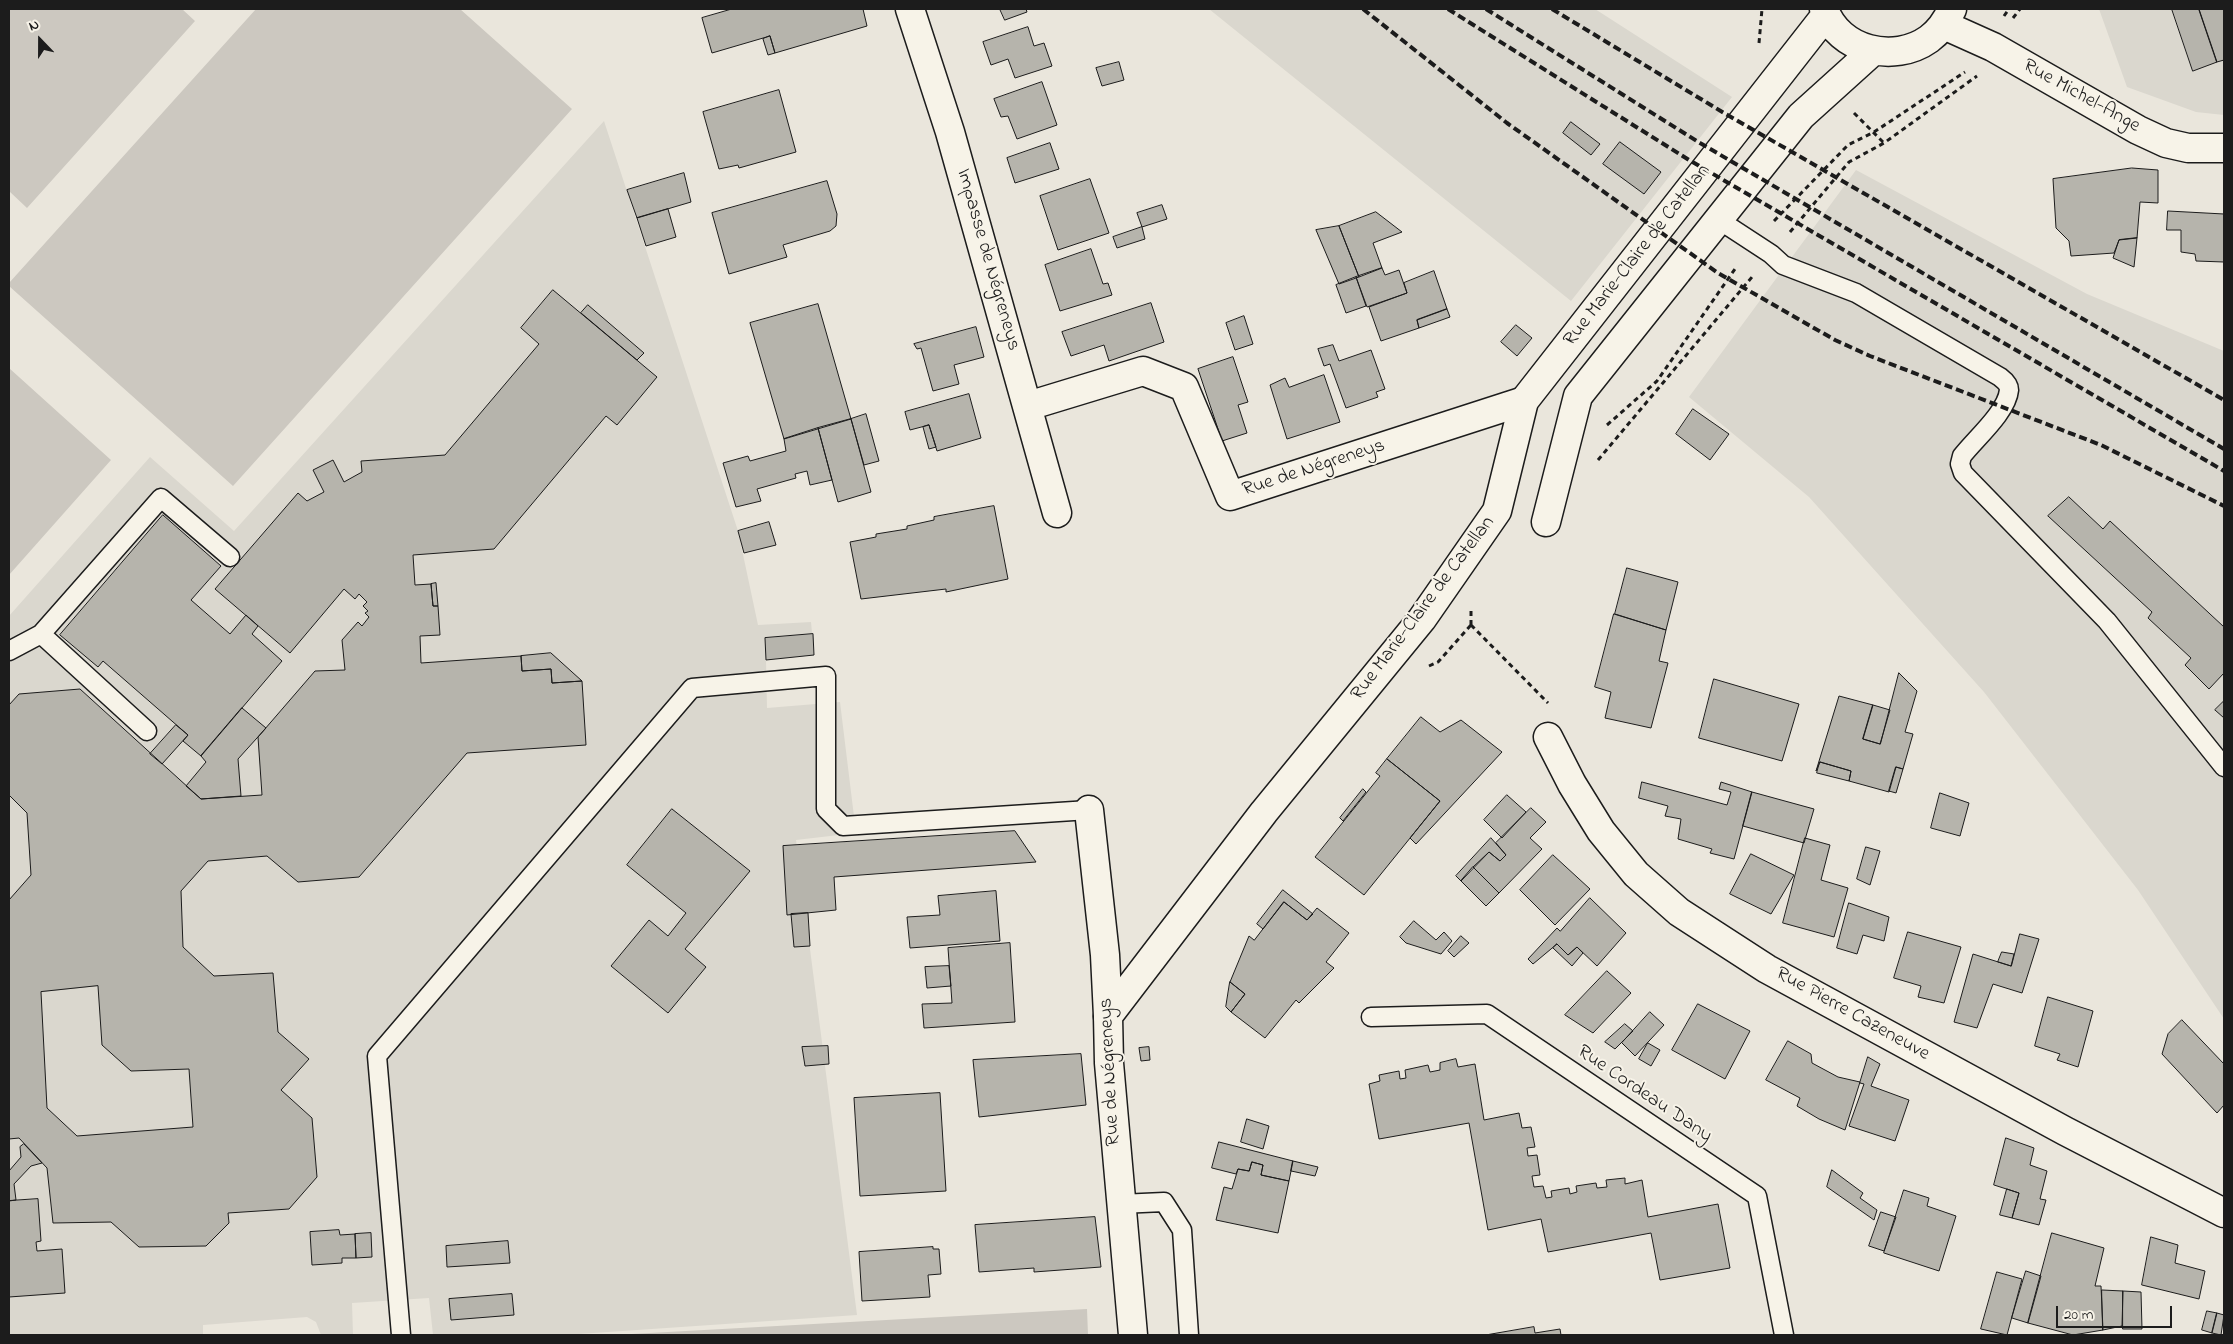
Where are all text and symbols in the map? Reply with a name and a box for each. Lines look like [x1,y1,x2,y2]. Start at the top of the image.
text: N [26,14,43,37]
north arrow [15,15,65,65]
street label: Rue Michel-Ange [2018,55,2144,139]
street label: Rue Marie-Claire de Catellan [1559,160,1717,352]
street label: Impasse de Négreneys [950,166,1024,354]
street label: Rue de Négreneys [1240,435,1388,503]
street label: Rue Marie-Claire de Catellan [1347,512,1501,706]
street label: Rue Pierre Cazeneuve [1771,963,1933,1067]
street label: Rue de Négreneys [1095,997,1127,1147]
street label: Rue Cordeau Dany [1572,1041,1716,1149]
scale bar [2058,1296,2174,1328]
text: 20 m [2064,1304,2093,1326]

